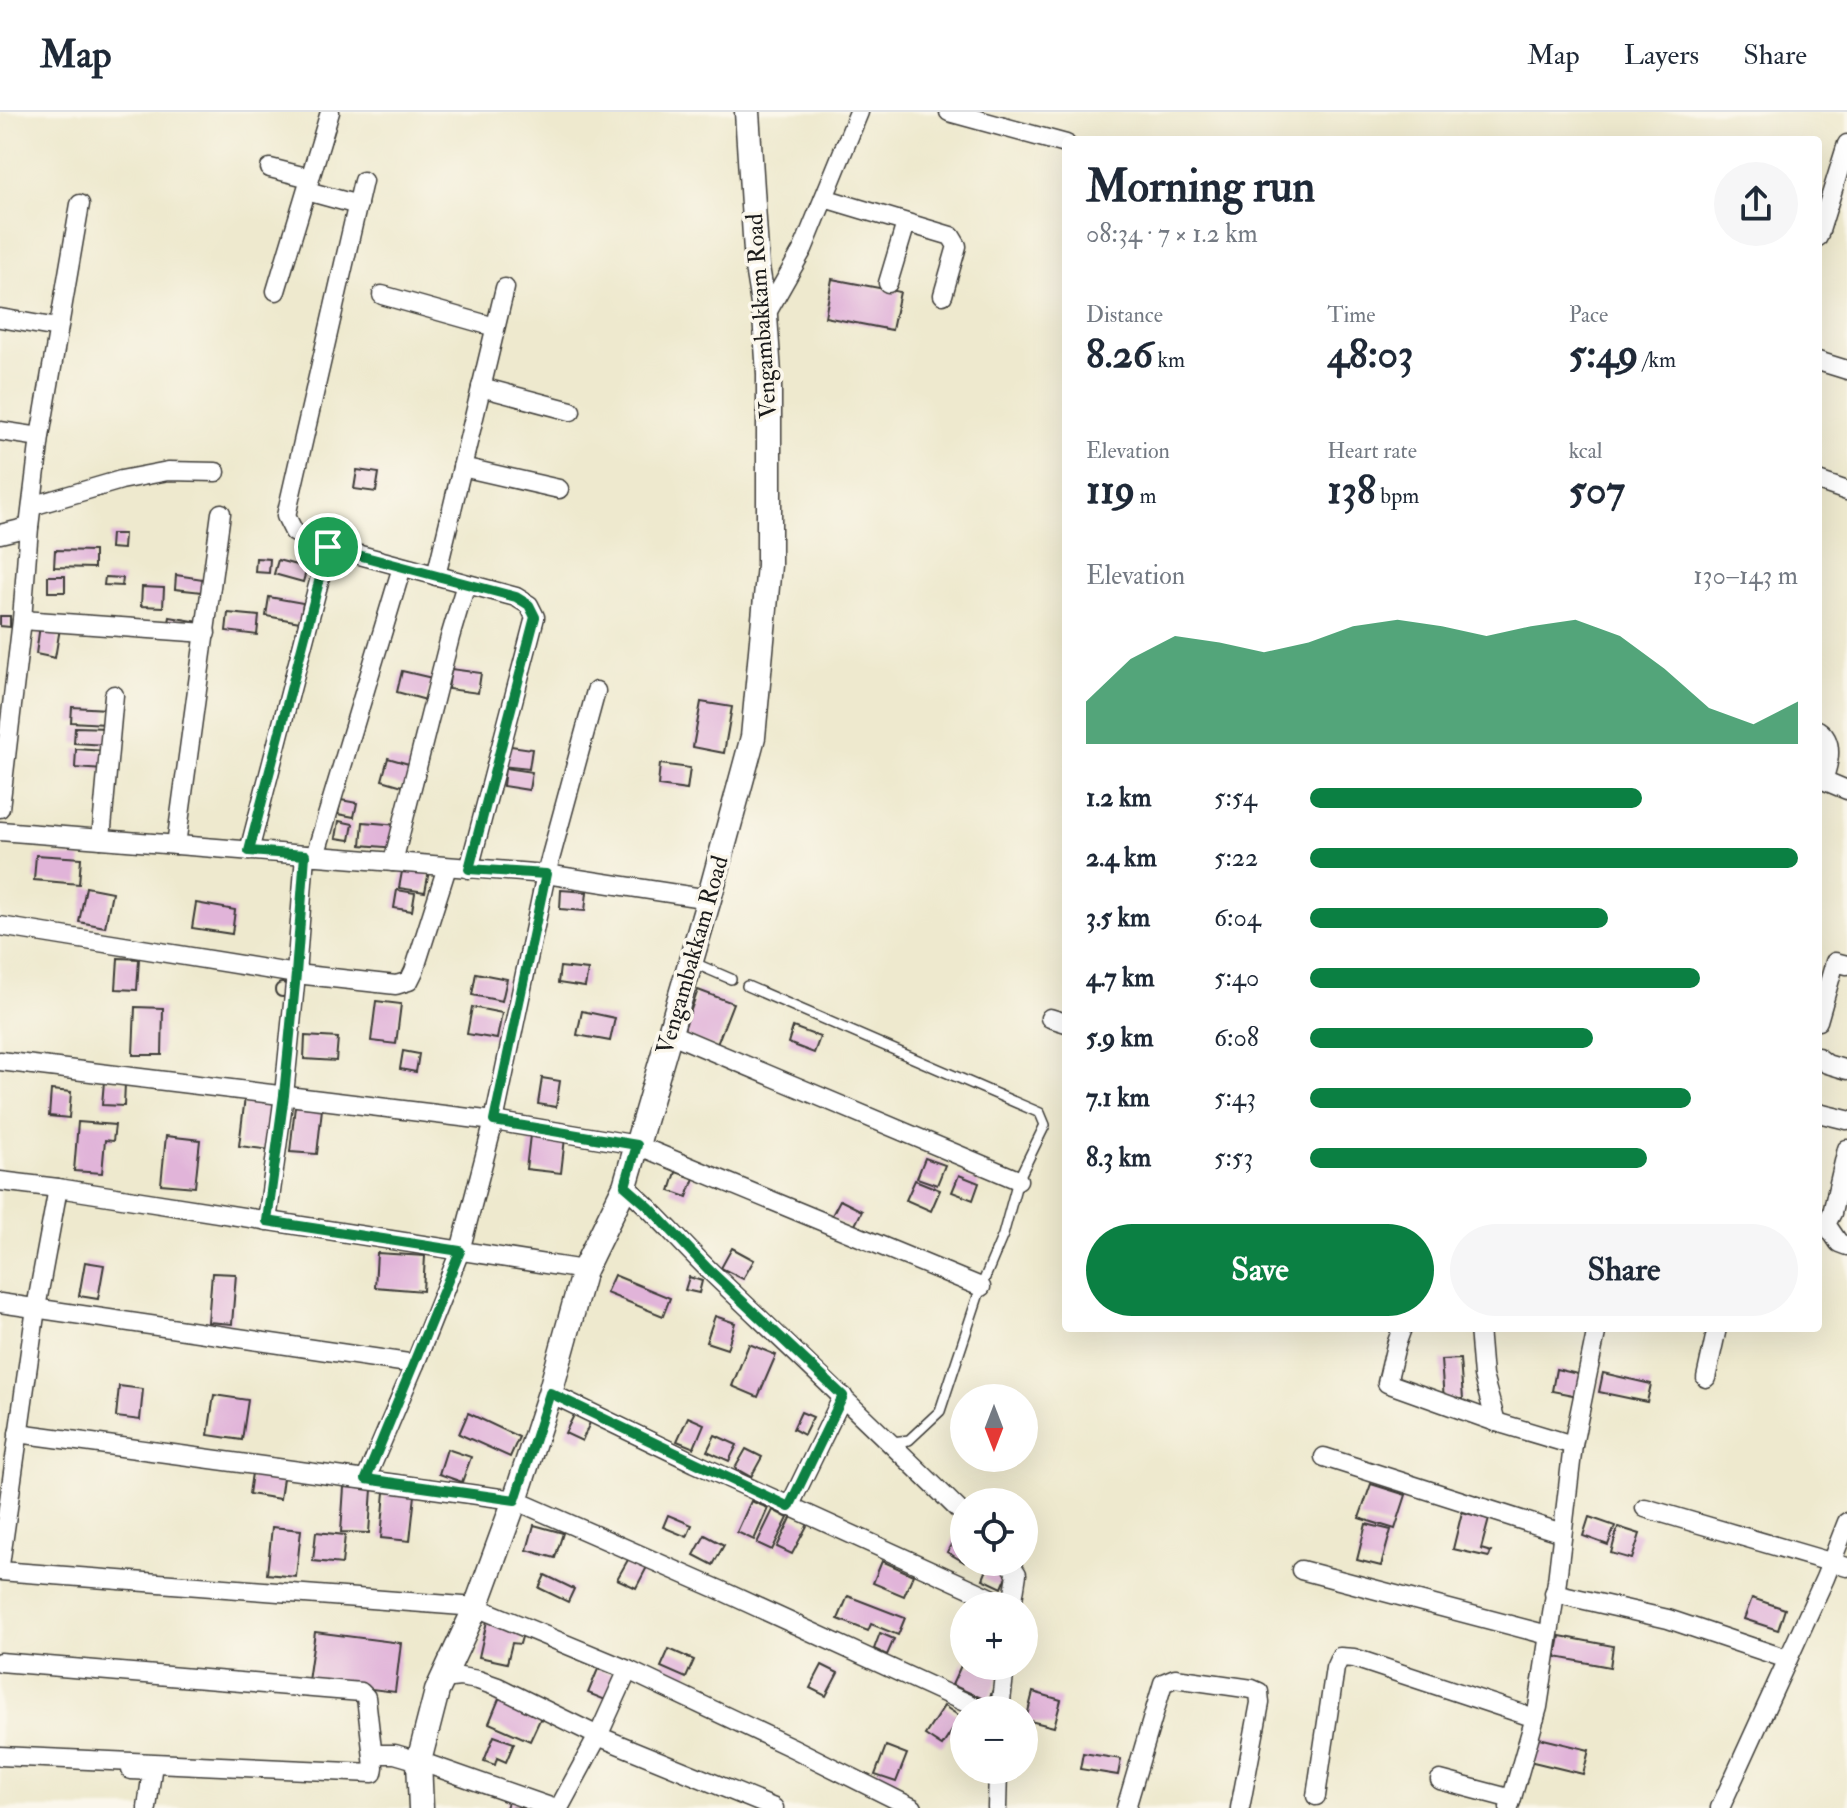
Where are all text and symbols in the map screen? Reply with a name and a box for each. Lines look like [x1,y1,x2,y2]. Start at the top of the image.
text: Map [40,31,111,79]
text: Map [1527,38,1580,73]
text: Layers [1624,38,1699,73]
text: Share [1743,38,1807,73]
text: Morning run [1086,160,1315,215]
button: share [1714,162,1798,246]
street label: Vengambakkam Road [739,212,784,420]
text: 08:34 · 7 × 1.2 km [1086,218,1258,250]
text: Distance [1086,301,1163,329]
text: Time [1327,301,1375,329]
text: Pace [1569,301,1608,329]
text: 8.26 [1086,329,1153,380]
text: 48:03 [1327,329,1413,380]
text: 5:49 [1569,329,1638,380]
text: km [1153,346,1185,374]
text: /km [1638,346,1676,374]
text: Elevation [1086,437,1170,465]
text: Heart rate [1327,437,1417,465]
text: kcal [1569,437,1602,465]
text: 119 [1086,465,1135,516]
text: 138 [1327,465,1376,516]
text: 507 [1569,465,1625,516]
text: m [1135,482,1157,510]
text: bpm [1376,482,1419,510]
pin [294,513,362,581]
icon: arrive [306,525,350,569]
text: Elevation [1086,560,1185,592]
text: 130–143 m [1693,560,1798,592]
text: 1.2 km [1086,782,1152,814]
text: 5:54 [1214,782,1257,814]
text: 2.4 km [1086,842,1157,874]
text: 5:22 [1214,842,1258,874]
street label: Vengambakkam Road [649,852,736,1058]
text: 3.5 km [1086,902,1150,934]
text: 6:04 [1214,902,1261,934]
text: 4.7 km [1086,962,1155,994]
text: 5:40 [1214,962,1259,994]
text: 5.9 km [1086,1022,1153,1054]
text: 6:08 [1214,1022,1259,1054]
text: 7.1 km [1086,1082,1150,1114]
text: 5:43 [1214,1082,1256,1114]
text: 8.3 km [1086,1142,1151,1174]
text: 5:53 [1214,1142,1253,1174]
button: Save [1086,1224,1434,1316]
button: Share [1450,1224,1798,1316]
north arrow [950,1384,1038,1472]
map controls [950,1384,1038,1784]
button: locate [950,1488,1038,1576]
button: + [950,1592,1038,1680]
button: − [950,1696,1038,1784]

